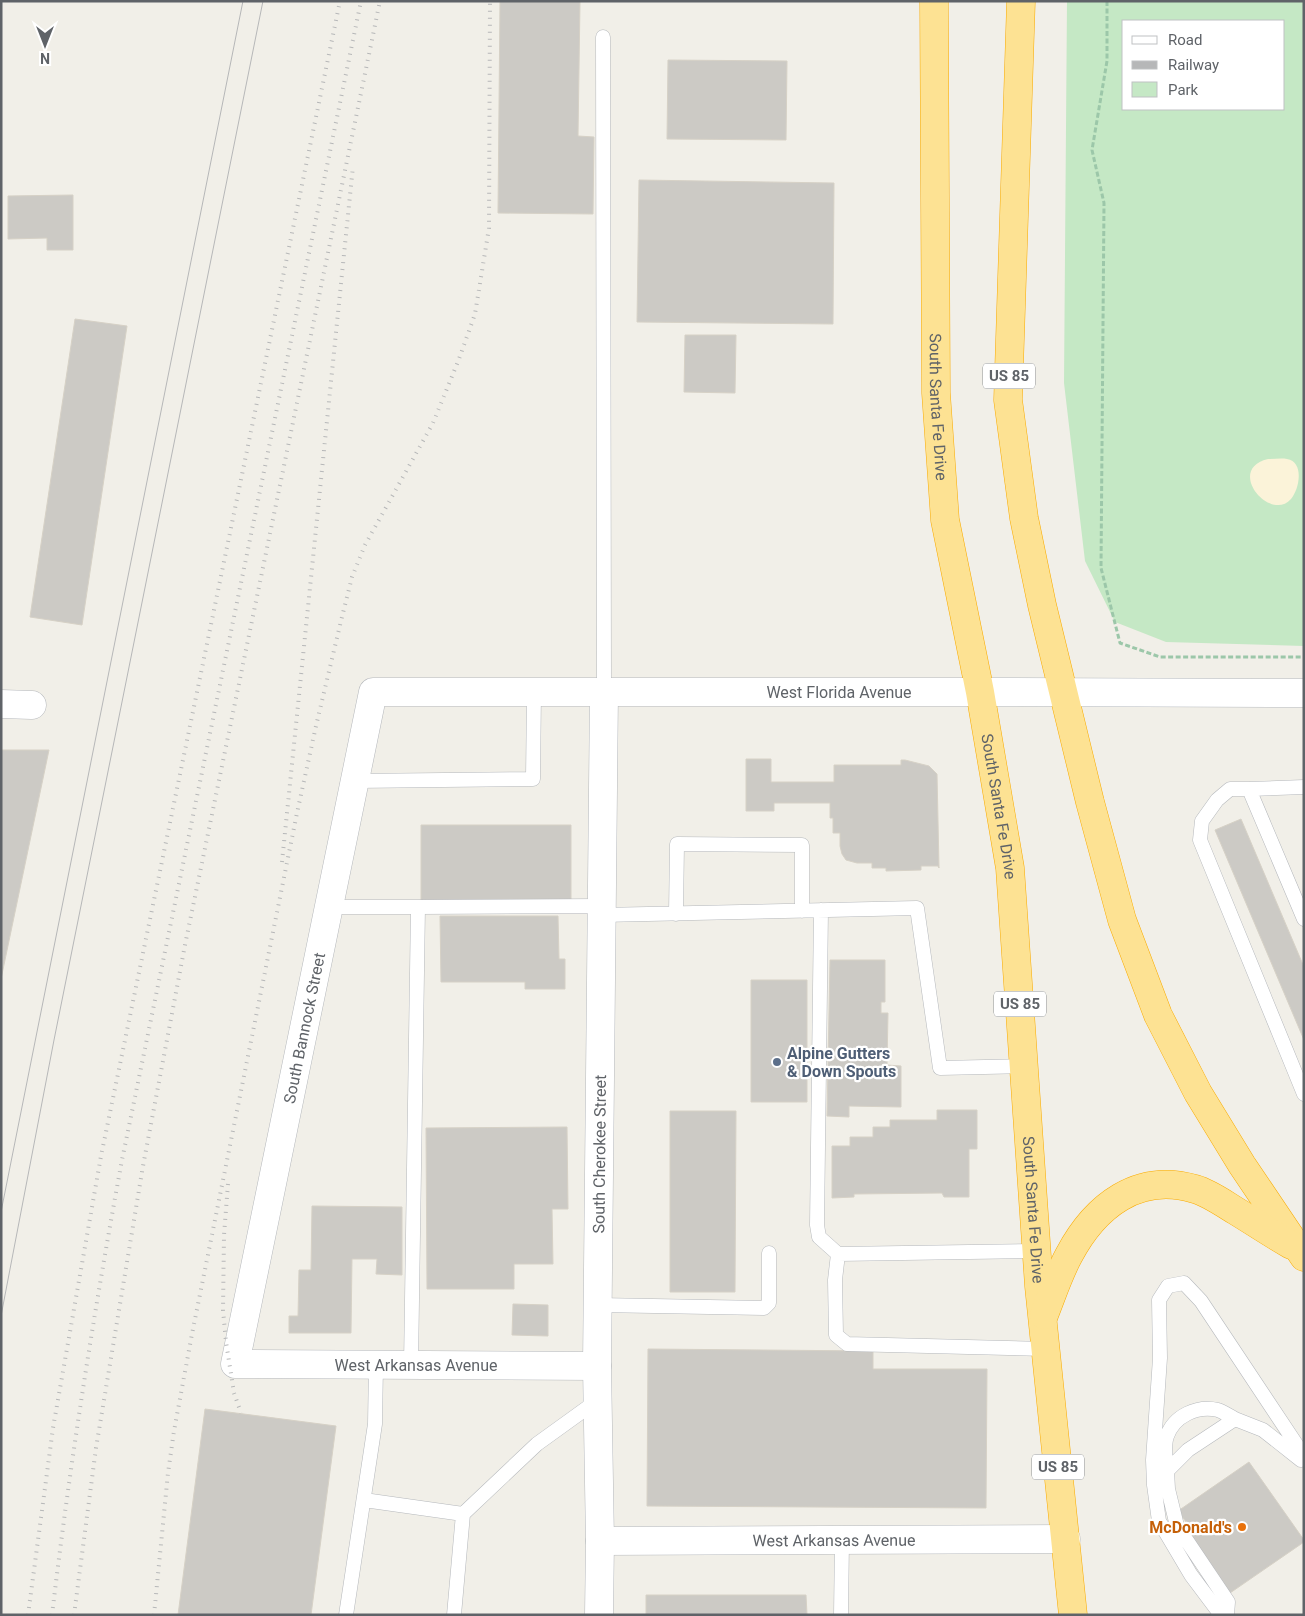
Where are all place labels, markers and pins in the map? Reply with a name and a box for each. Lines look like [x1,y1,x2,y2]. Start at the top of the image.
place label: Alpine Gutters & Down Spouts [787,1044,896,1081]
marker: Alpine Gutters & Down Spouts [771,1056,783,1068]
place label: McDonald's [1149,1518,1232,1537]
marker: McDonald's [1236,1521,1248,1533]

